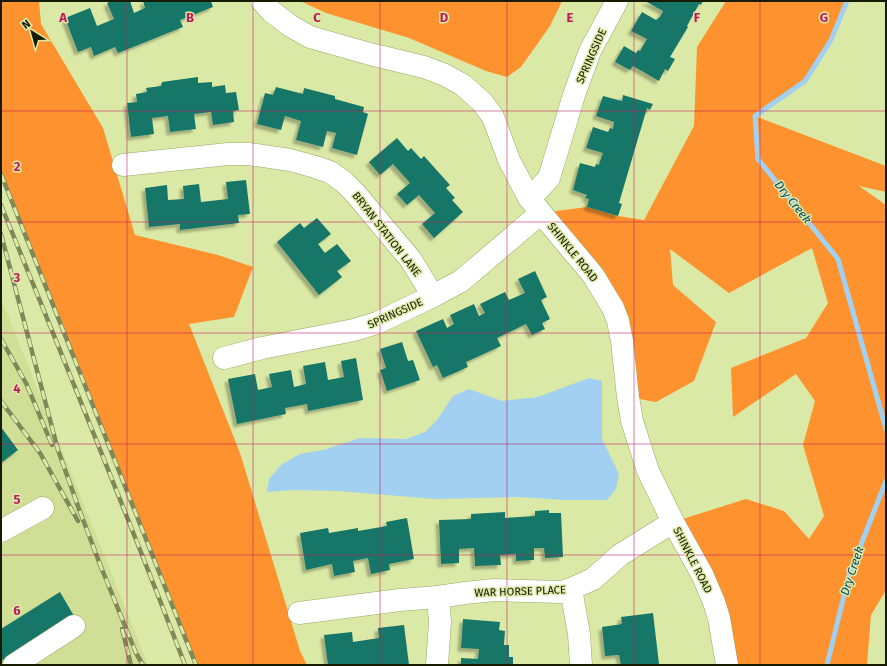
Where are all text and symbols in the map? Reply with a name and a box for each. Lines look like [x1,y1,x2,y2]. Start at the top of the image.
text: A [58,10,67,25]
text: B [186,10,194,25]
text: C [313,10,321,25]
text: D [440,10,449,25]
text: E [567,10,574,25]
text: F [694,10,701,25]
text: G [820,10,828,25]
north arrow [12,12,52,52]
text: N [19,17,33,32]
street label: SPRINGSIDE [574,27,609,86]
text: 2 [14,159,21,174]
water label: Dry Creek [772,178,815,226]
street label: BRYAN STATION LANE [349,189,424,279]
street label: SHINKLE ROAD [545,220,600,285]
text: 3 [13,270,21,285]
street label: SPRINGSIDE [366,295,425,331]
text: 4 [13,381,21,396]
text: 5 [14,492,21,507]
street label: SHINKLE ROAD [670,525,715,595]
water label: Dry Creek [837,544,867,597]
street label: WAR HORSE PLACE [474,583,566,600]
text: 6 [13,603,21,618]

